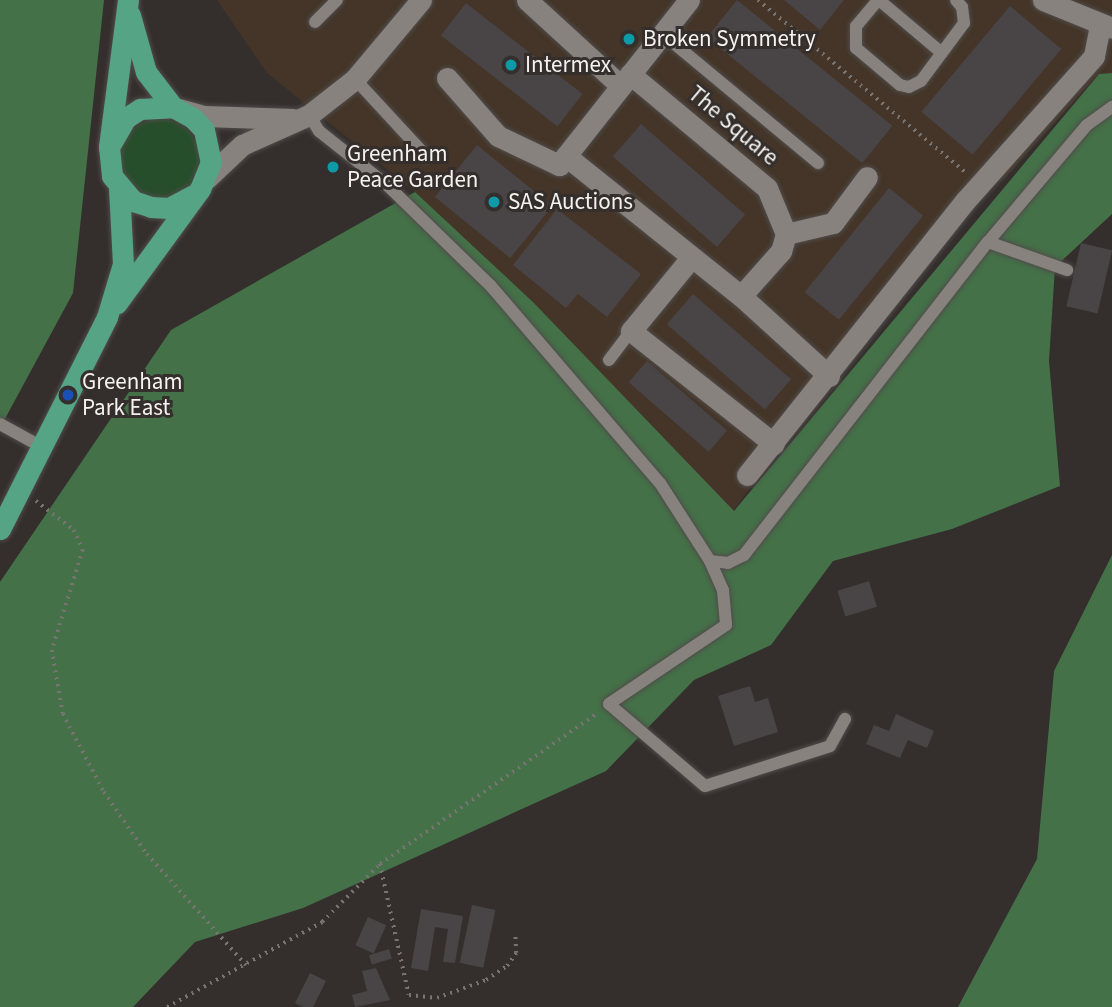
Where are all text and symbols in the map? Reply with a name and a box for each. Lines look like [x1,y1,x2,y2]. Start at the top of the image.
place label: Broken Symmetry [643,25,816,53]
marker: Broken Symmetry [621,31,637,47]
place label: Intermex [525,51,611,79]
marker: Intermex [503,57,519,73]
street label: The Square [682,80,784,172]
place label: Greenham Peace Garden [347,140,478,194]
marker: Greenham Peace Garden [325,159,341,175]
place label: SAS Auctions [508,188,633,216]
marker: SAS Auctions [486,194,502,210]
place label: Greenham Park East [82,368,183,422]
marker: Greenham Park East [60,387,76,403]

